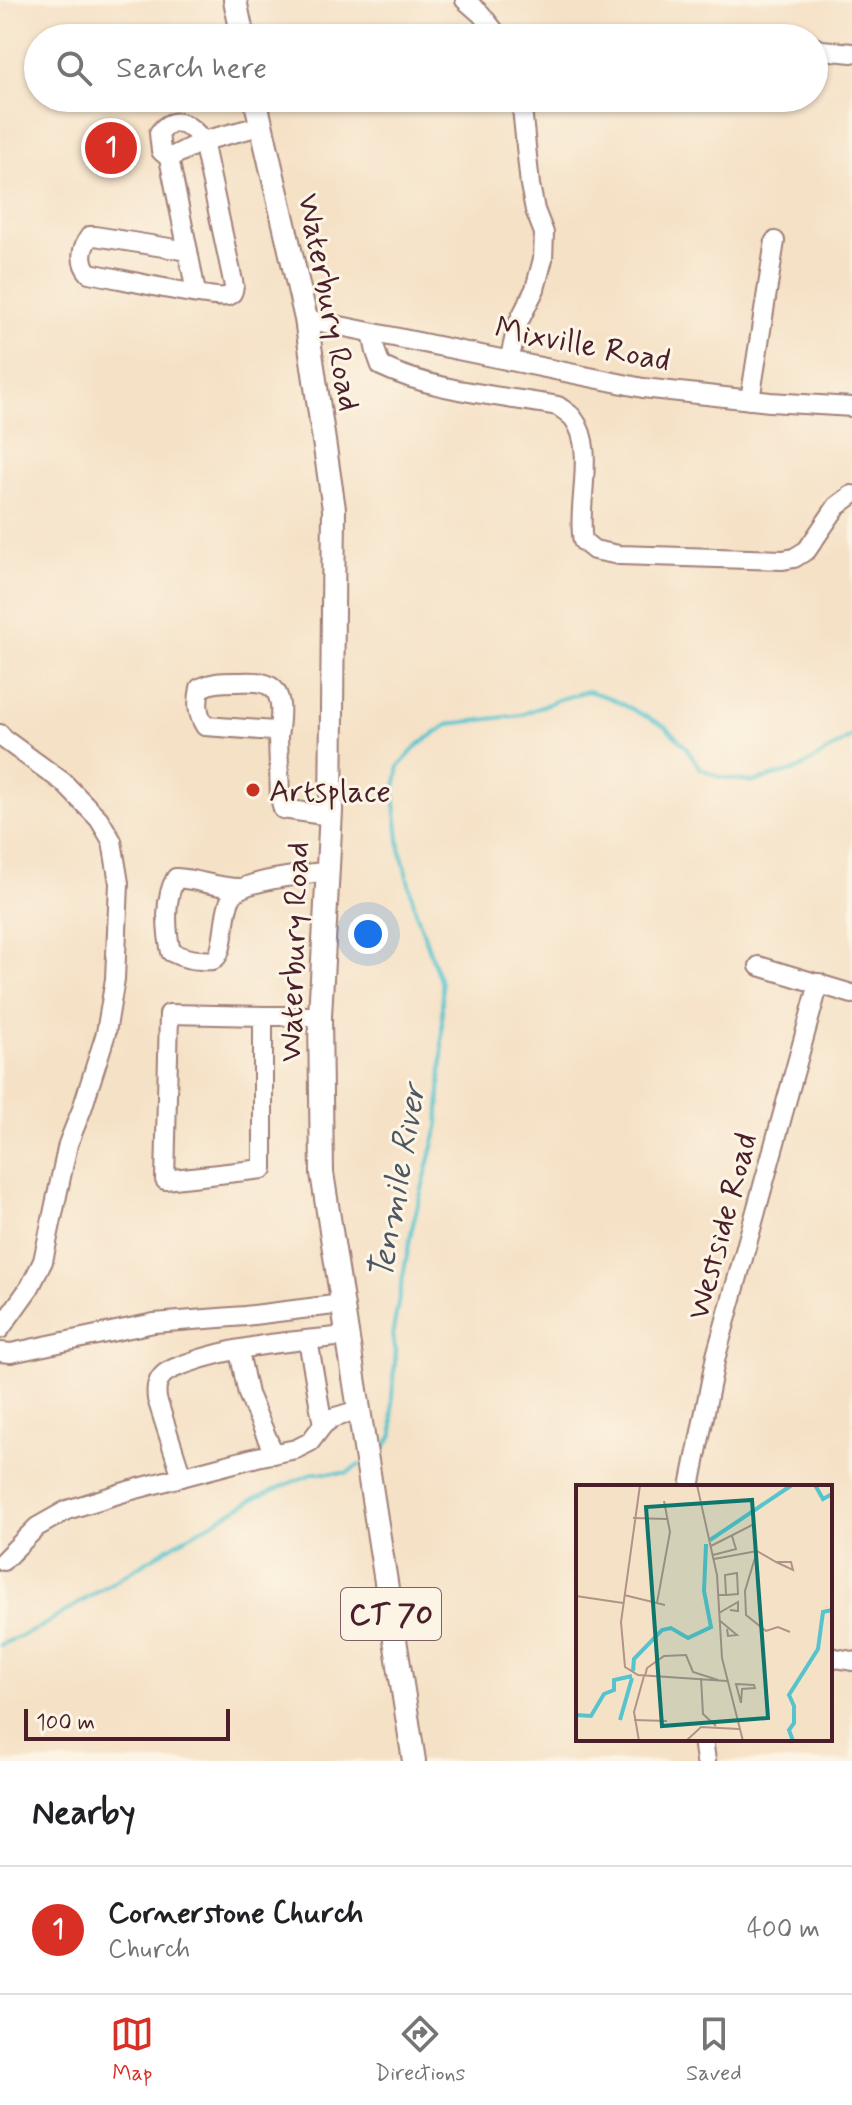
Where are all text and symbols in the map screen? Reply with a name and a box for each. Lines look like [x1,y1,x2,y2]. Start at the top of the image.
search box [24,24,828,112]
icon: search [52,46,96,90]
text: Search here [116,49,267,88]
pin: 1 [85,118,137,178]
street label: Waterbury Road [286,190,370,415]
street label: Mixville Road [491,307,674,383]
place label: Artsplace [269,771,391,813]
marker: Artsplace [244,781,262,799]
street label: Waterbury Road [270,841,320,1063]
your location [348,914,388,954]
water label: Tenmile River [359,1077,438,1284]
street label: Westside Road [678,1128,768,1325]
inset map [576,1485,832,1741]
road number: CT 70 [341,1588,441,1640]
scale bar [24,1705,230,1741]
text: 100 m [36,1709,95,1737]
text: Nearby [32,1791,136,1836]
text: Cornerstone Church [108,1894,363,1933]
text: 1 [52,1913,64,1947]
text: 400 m [747,1913,820,1947]
text: Church [108,1933,190,1967]
tab: Map [110,2012,154,2088]
tab: Directions [375,2012,465,2088]
tab: Saved [686,2012,742,2088]

